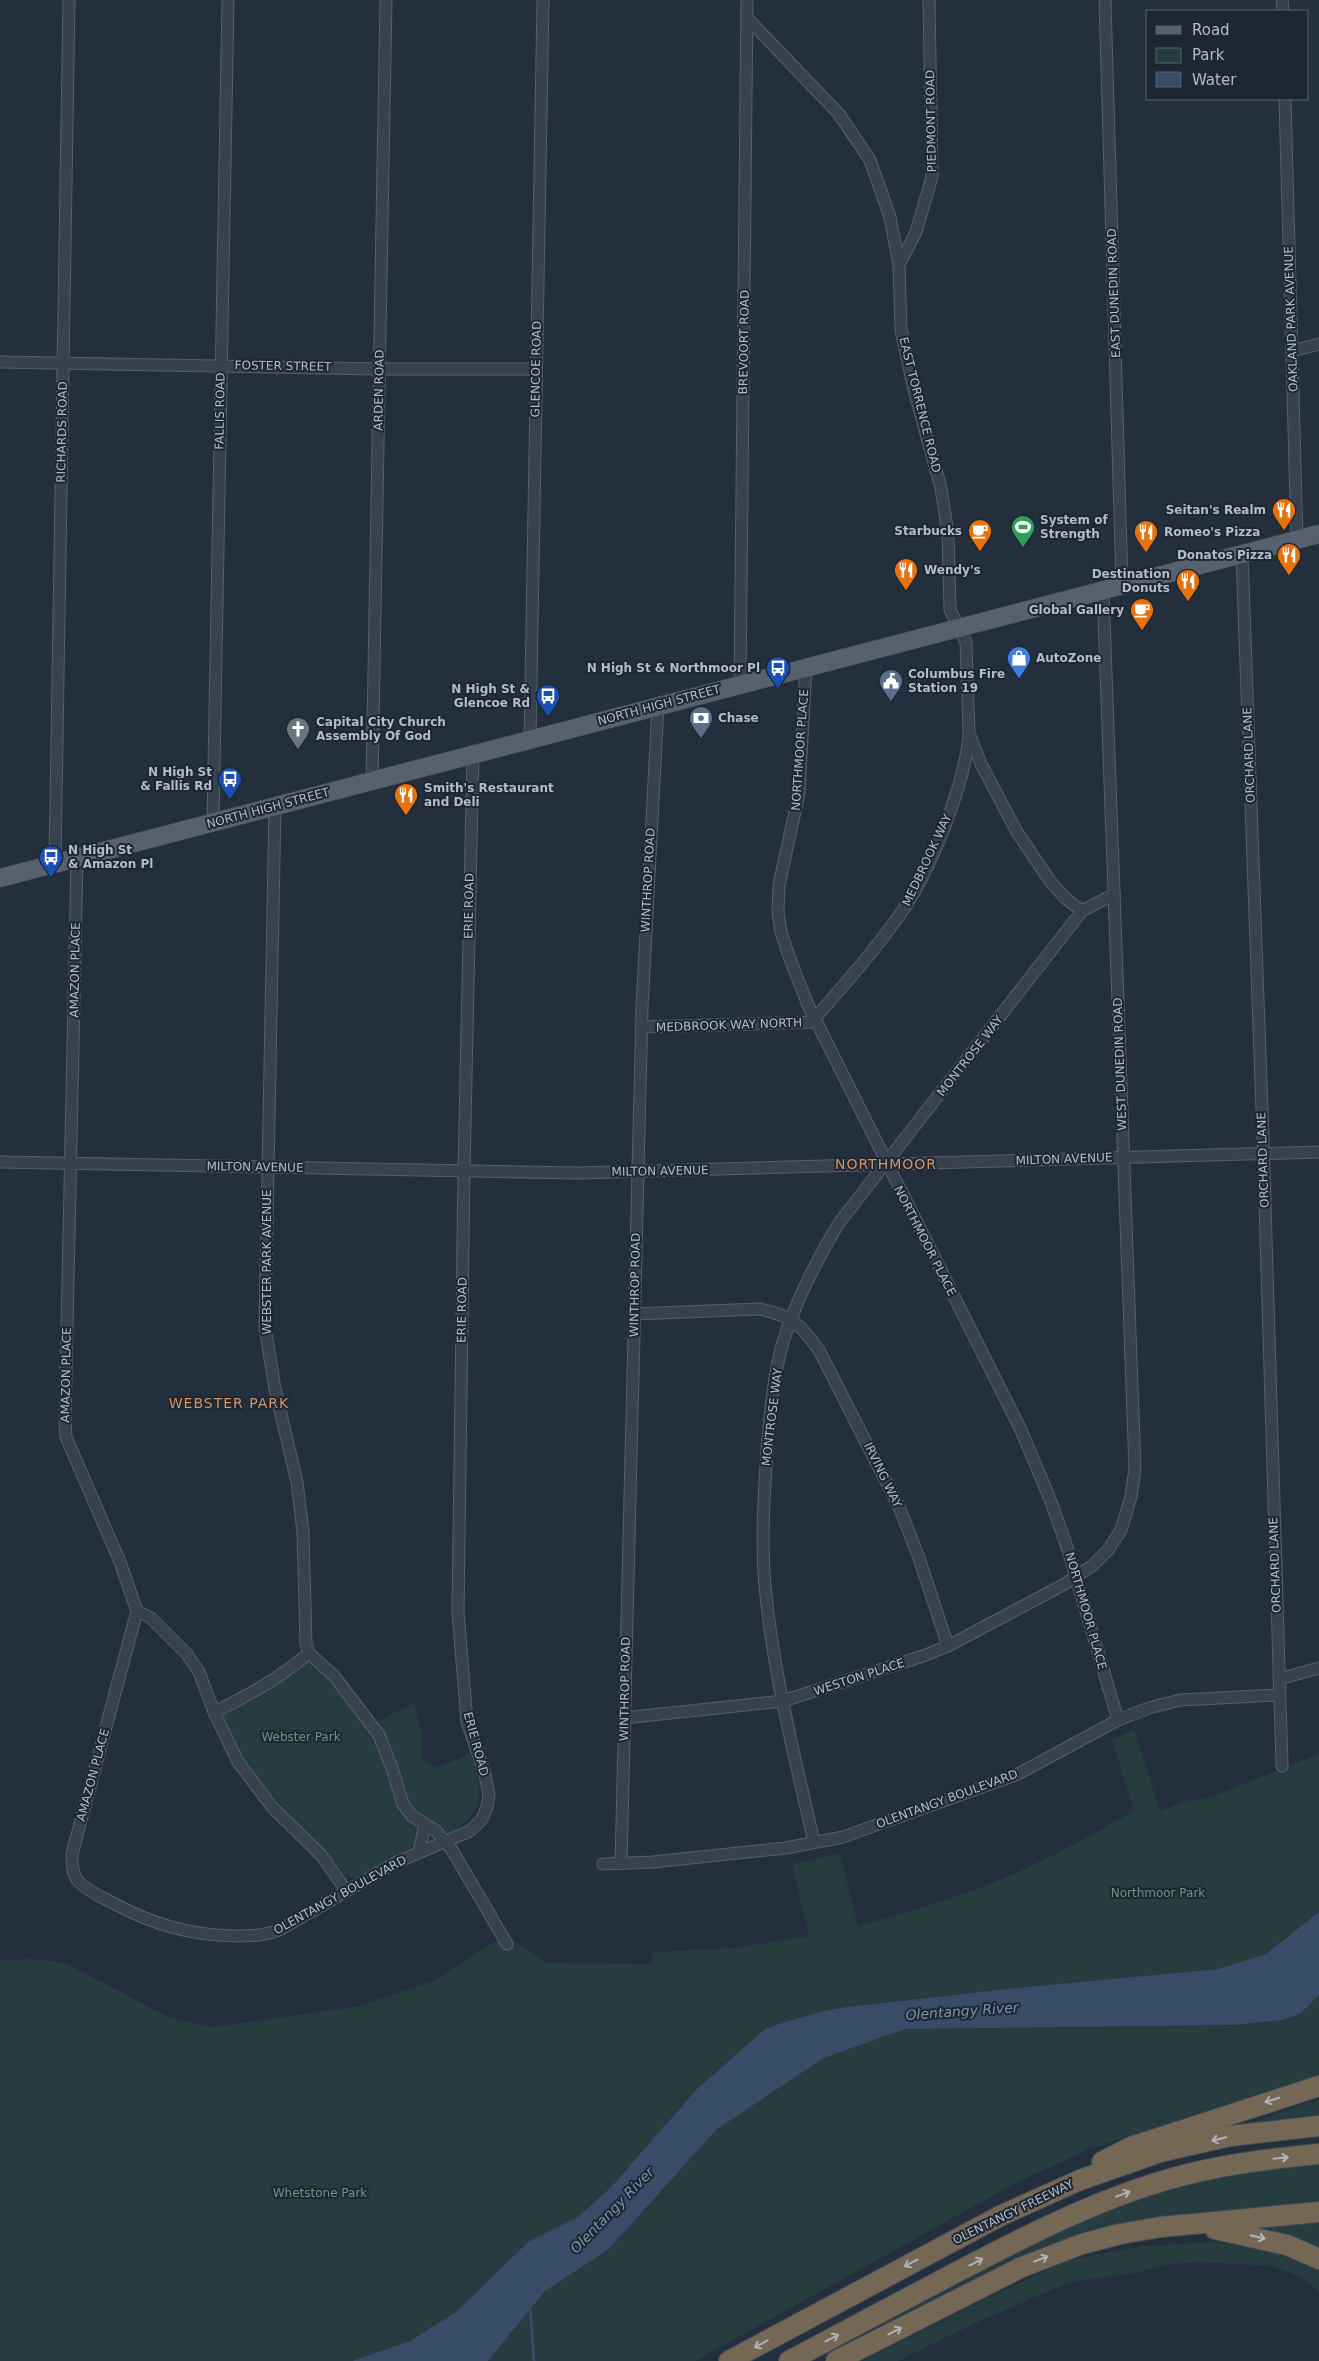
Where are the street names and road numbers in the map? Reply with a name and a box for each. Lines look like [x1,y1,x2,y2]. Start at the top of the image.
street label: PIEDMONT ROAD [923,70,939,172]
street label: EAST DUNEDIN ROAD [1105,228,1123,358]
street label: OAKLAND PARK AVENUE [1281,246,1301,392]
street label: BREVOORT ROAD [736,290,752,394]
street label: GLENCOE ROAD [528,320,544,418]
street label: EAST TORRENCE ROAD [896,336,944,474]
street label: ARDEN ROAD [371,349,387,431]
street label: FOSTER STREET [234,358,332,374]
street label: FALLIS ROAD [212,372,228,450]
street label: RICHARDS ROAD [54,381,70,483]
street label: NORTH HIGH STREET [596,682,723,728]
street label: NORTHMOOR PLACE [789,689,811,811]
street label: ORCHARD LANE [1240,707,1258,803]
street label: NORTH HIGH STREET [205,785,332,831]
street label: MEDBROOK WAY [899,811,955,908]
street label: WINTHROP ROAD [638,827,658,933]
street label: ERIE ROAD [461,873,477,939]
street label: AMAZON PLACE [67,922,83,1018]
street label: WEST DUNEDIN ROAD [1111,997,1129,1131]
street label: MONTROSE WAY [934,1012,1006,1099]
street label: MEDBROOK WAY NORTH [656,1015,802,1035]
street label: ORCHARD LANE [1254,1112,1272,1208]
street label: MILTON AVENUE [1015,1150,1113,1168]
street label: MILTON AVENUE [206,1159,304,1175]
street label: MILTON AVENUE [611,1163,709,1179]
street label: NORTHMOOR PLACE [891,1184,959,1298]
street label: WEBSTER PARK AVENUE [260,1189,274,1335]
street label: WINTHROP ROAD [627,1233,643,1337]
street label: ERIE ROAD [454,1277,470,1343]
street label: AMAZON PLACE [58,1327,74,1423]
street label: MONTROSE WAY [759,1366,785,1467]
street label: IRVING WAY [861,1440,905,1511]
street label: ORCHARD LANE [1266,1517,1284,1613]
street label: NORTHMOOR PLACE [1062,1551,1110,1671]
street label: WINTHROP ROAD [617,1637,633,1741]
street label: WESTON PLACE [812,1656,906,1698]
street label: ERIE ROAD [461,1710,491,1778]
street label: AMAZON PLACE [74,1727,112,1823]
street label: OLENTANGY BOULEVARD [874,1767,1020,1831]
street label: OLENTANGY BOULEVARD [271,1853,409,1937]
street label: OLENTANGY FREEWAY [950,2176,1076,2247]

